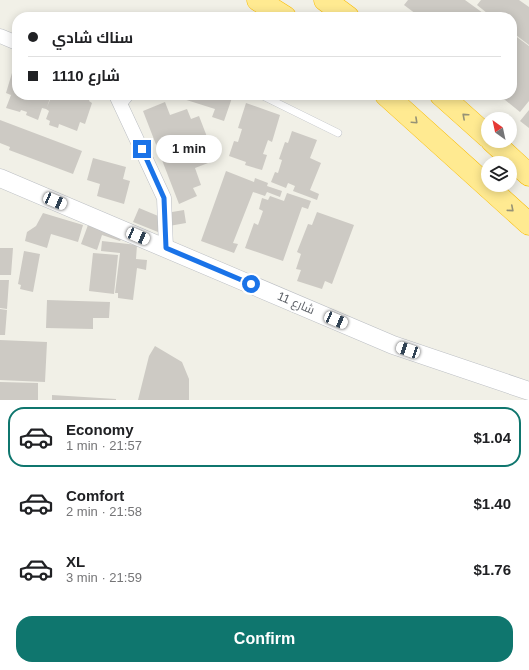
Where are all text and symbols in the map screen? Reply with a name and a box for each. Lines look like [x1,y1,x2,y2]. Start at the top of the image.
text: سناك شادي [52,29,133,46]
text: شارع 1110 [52,67,120,84]
north arrow [481,112,517,148]
map controls [481,112,517,192]
one-way arrow [462,114,469,121]
one-way arrow [410,117,418,124]
callout: 1 min [156,135,222,163]
route end [133,140,151,158]
text: 1 min [172,141,206,156]
button: layers [481,156,517,192]
car [42,191,68,211]
one-way arrow [506,205,514,212]
car [125,226,151,246]
route start [242,275,260,293]
street label: شارع 11 [275,289,317,318]
car [323,310,349,330]
car [395,340,421,360]
icon: car [18,419,54,455]
text: Economy [66,421,134,438]
text: $1.04 [473,429,511,446]
text: 1 min · 21:57 [66,438,142,453]
icon: car [18,485,54,521]
text: Comfort [66,487,124,504]
text: $1.40 [473,495,511,512]
text: 2 min · 21:58 [66,504,142,519]
icon: car [18,551,54,587]
text: XL [66,553,85,570]
text: $1.76 [473,561,511,578]
text: 3 min · 21:59 [66,570,142,585]
button: Confirm [16,616,513,662]

